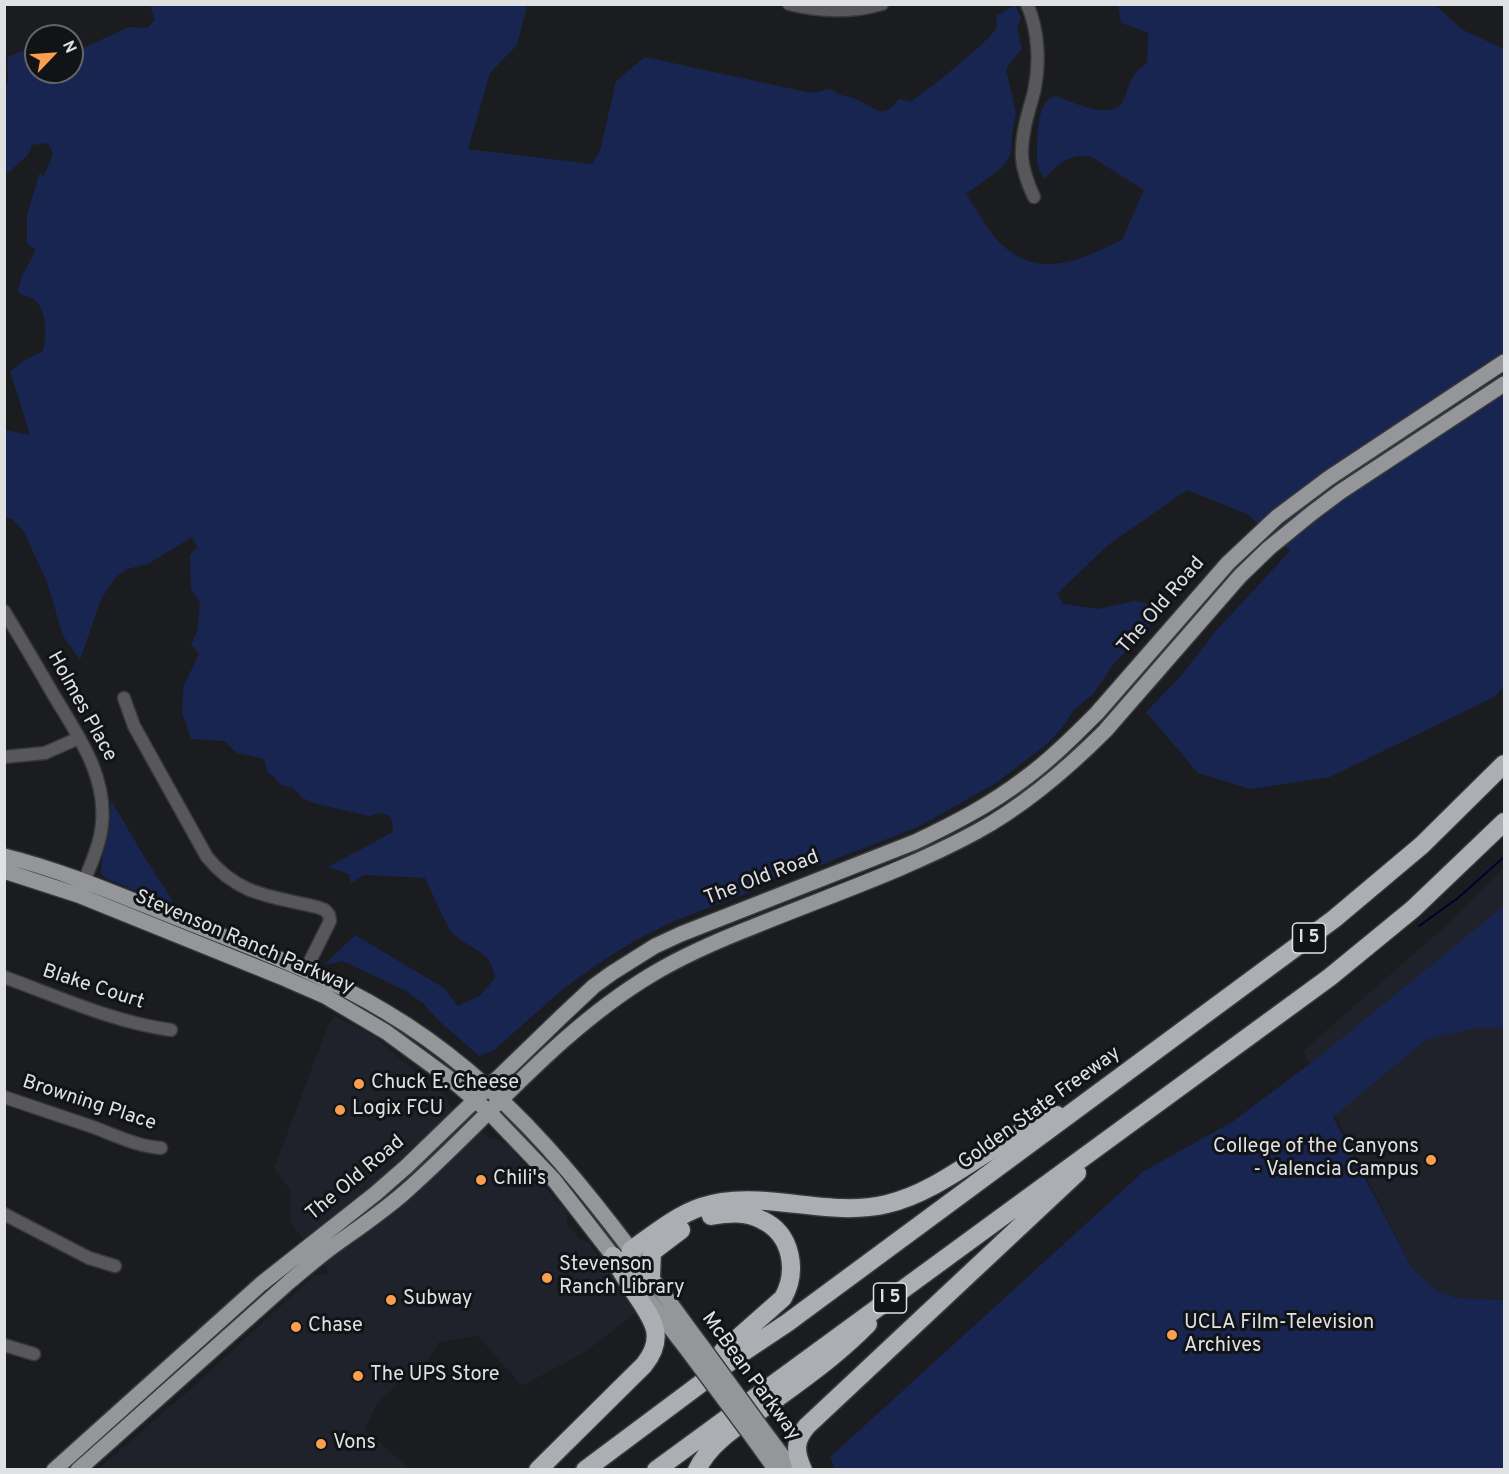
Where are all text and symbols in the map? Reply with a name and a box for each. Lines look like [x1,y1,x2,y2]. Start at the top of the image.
north arrow [24,24,84,84]
text: N [57,38,80,57]
street label: The Old Road [1113,553,1211,659]
street label: Holmes Place [41,648,121,766]
street label: The Old Road [701,846,823,912]
street label: Stevenson Ranch Parkway [131,886,357,1000]
road number: I 5 [1292,923,1326,953]
street label: Blake Court [39,960,147,1016]
street label: Golden State Freeway [954,1042,1126,1176]
street label: Browning Place [19,1071,159,1137]
place label: Chuck E. Cheese [371,1072,519,1096]
marker: Chuck E. Cheese [352,1077,366,1091]
place label: Logix FCU [352,1098,443,1122]
marker: Logix FCU [333,1103,347,1117]
street label: The Old Road [302,1131,410,1227]
place label: College of the Canyons - Valencia Campus [1213,1136,1419,1183]
marker: College of the Canyons - Valencia Campus [1424,1153,1438,1167]
place label: Chili's [493,1168,546,1192]
marker: Chili's [474,1173,488,1187]
place label: Stevenson Ranch Library [559,1254,684,1301]
marker: Stevenson Ranch Library [540,1271,554,1285]
road number: I 5 [874,1283,906,1313]
place label: Subway [403,1288,472,1312]
marker: Subway [384,1293,398,1307]
street label: McBean Parkway [695,1308,805,1446]
place label: UCLA Film-Television Archives [1184,1312,1374,1359]
place label: Chase [308,1315,363,1339]
marker: Chase [289,1320,303,1334]
marker: UCLA Film-Television Archives [1165,1328,1179,1342]
place label: The UPS Store [370,1364,500,1388]
marker: The UPS Store [351,1369,365,1383]
place label: Vons [333,1432,376,1456]
marker: Vons [314,1437,328,1451]

